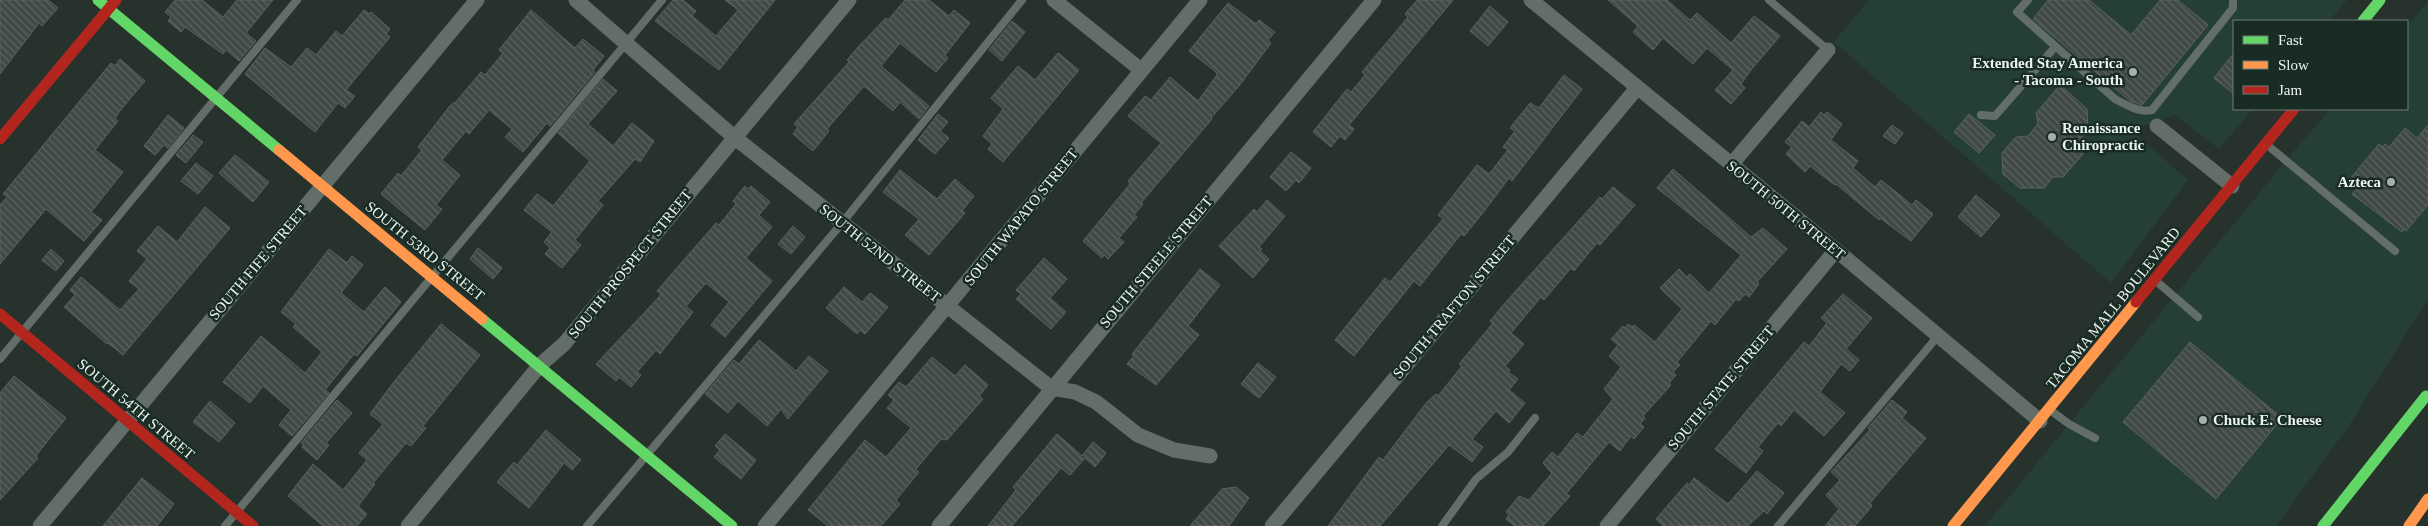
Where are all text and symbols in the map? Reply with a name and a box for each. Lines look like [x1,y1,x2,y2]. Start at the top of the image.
legend [2233,20,2408,110]
text: Fast [2278,32,2304,48]
place label: Extended Stay America - Tacoma - South [1972,55,2124,88]
text: Slow [2278,57,2309,73]
marker: Extended Stay America - Tacoma - South [2127,66,2139,78]
text: Jam [2278,82,2302,98]
place label: Renaissance Chiropractic [2062,120,2145,153]
marker: Renaissance Chiropractic [2046,131,2058,143]
street label: SOUTH WAPATO STREET [961,145,1081,289]
street label: SOUTH 50TH STREET [1724,157,1848,263]
place label: Azteca [2338,174,2381,190]
marker: Azteca [2385,176,2397,188]
street label: SOUTH PROSPECT STREET [565,187,695,341]
street label: SOUTH STEELE STREET [1096,193,1216,331]
street label: SOUTH 53RD STREET [362,198,488,304]
street label: SOUTH 52ND STREET [816,201,944,305]
street label: SOUTH FIFE STREET [206,203,310,323]
street label: TACOMA MALL BOULEVARD [2043,224,2183,392]
street label: SOUTH TRAFTON STREET [1390,232,1518,382]
street label: SOUTH STATE STREET [1665,323,1777,453]
street label: SOUTH 54TH STREET [74,355,198,463]
place label: Chuck E. Cheese [2213,412,2322,428]
marker: Chuck E. Cheese [2197,414,2209,426]

